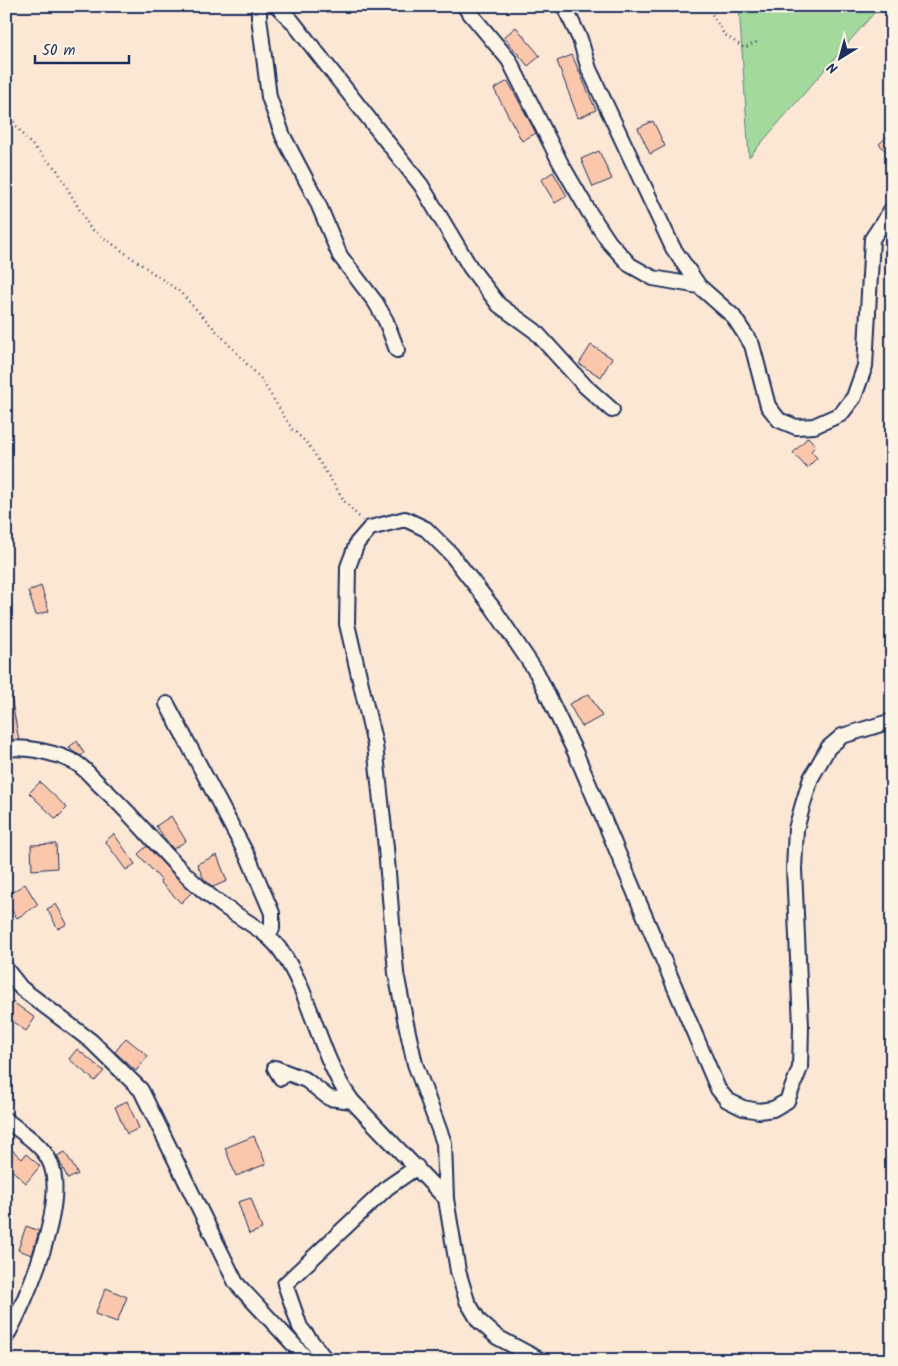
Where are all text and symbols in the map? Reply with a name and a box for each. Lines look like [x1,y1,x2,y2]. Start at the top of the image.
scale bar [35,32,129,64]
north arrow [816,32,866,82]
text: 50 m [42,39,76,63]
text: N [823,56,843,79]

